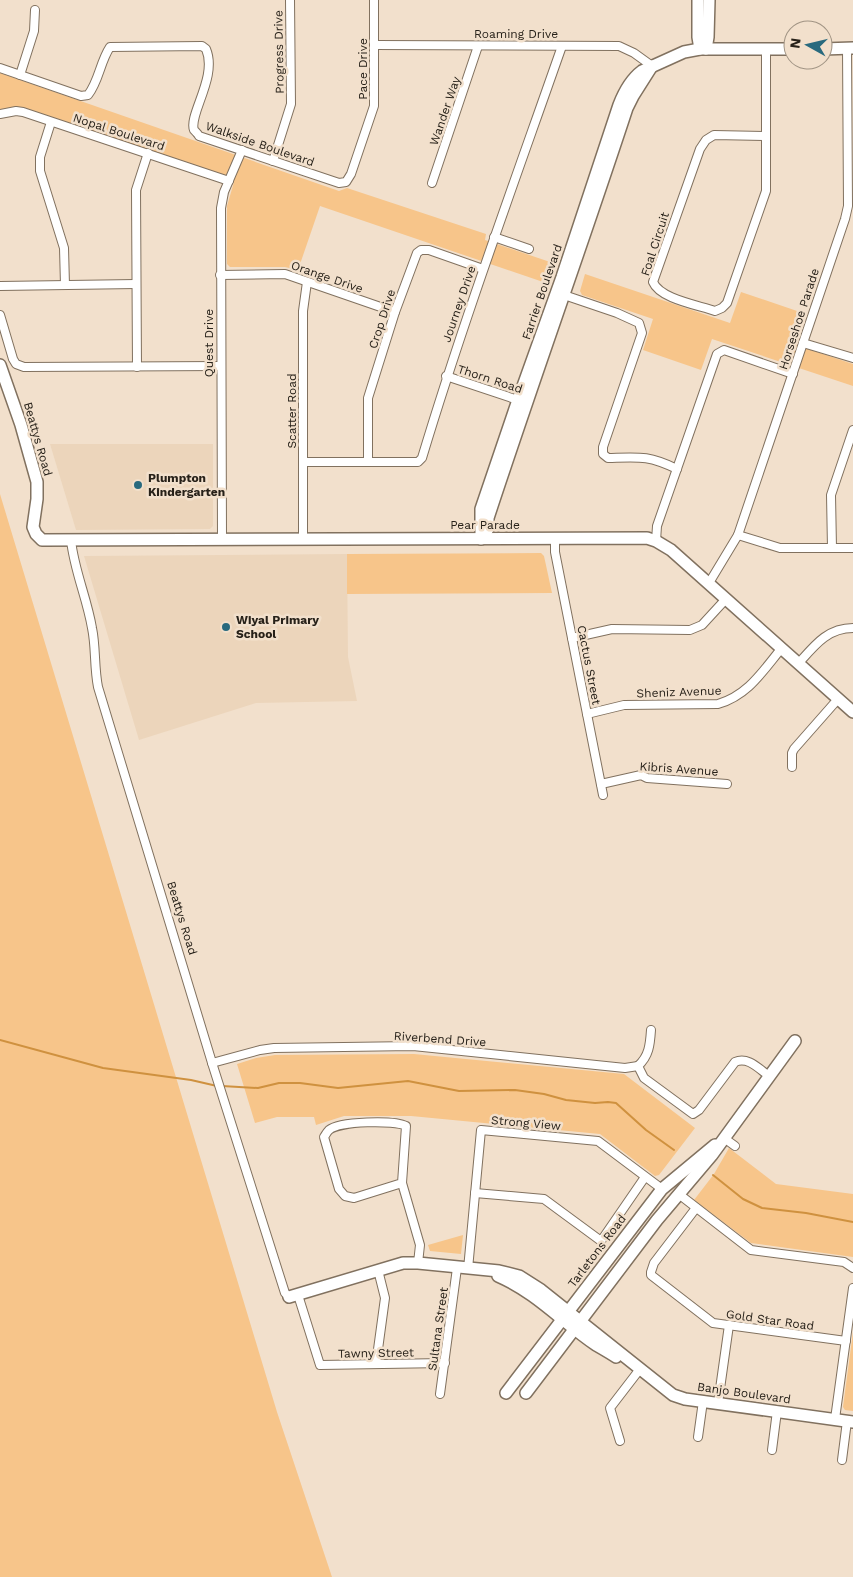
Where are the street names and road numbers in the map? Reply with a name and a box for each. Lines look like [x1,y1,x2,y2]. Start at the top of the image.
street label: Progress Drive [271,10,287,94]
street label: Roaming Drive [474,27,558,41]
street label: Pace Drive [356,38,370,100]
street label: Wander Way [427,74,464,147]
street label: Nopal Boulevard [71,111,167,153]
street label: Walkside Boulevard [204,119,316,169]
street label: Foal Circuit [638,210,672,278]
street label: Farrier Boulevard [519,242,565,342]
street label: Orange Drive [289,258,365,296]
street label: Journey Drive [439,264,479,344]
street label: Horseshoe Parade [776,266,822,372]
street label: Crop Drive [366,287,398,350]
street label: Quest Drive [202,309,216,377]
street label: Thorn Road [456,362,524,396]
street label: Scatter Road [285,373,299,449]
street label: Beattys Road [21,400,55,478]
street label: Pear Parade [450,518,520,532]
street label: Cactus Street [574,624,604,706]
street label: Sheniz Avenue [636,684,722,700]
street label: Kibris Avenue [639,759,719,779]
street label: Beattys Road [164,879,200,957]
street label: Riverbend Drive [393,1029,487,1049]
street label: Strong View [491,1113,561,1133]
street label: Tarletons Road [565,1212,629,1290]
street label: Sultana Street [425,1286,451,1372]
street label: Gold Star Road [725,1307,815,1333]
street label: Tawny Street [338,1345,414,1361]
street label: Banjo Boulevard [696,1379,792,1407]

